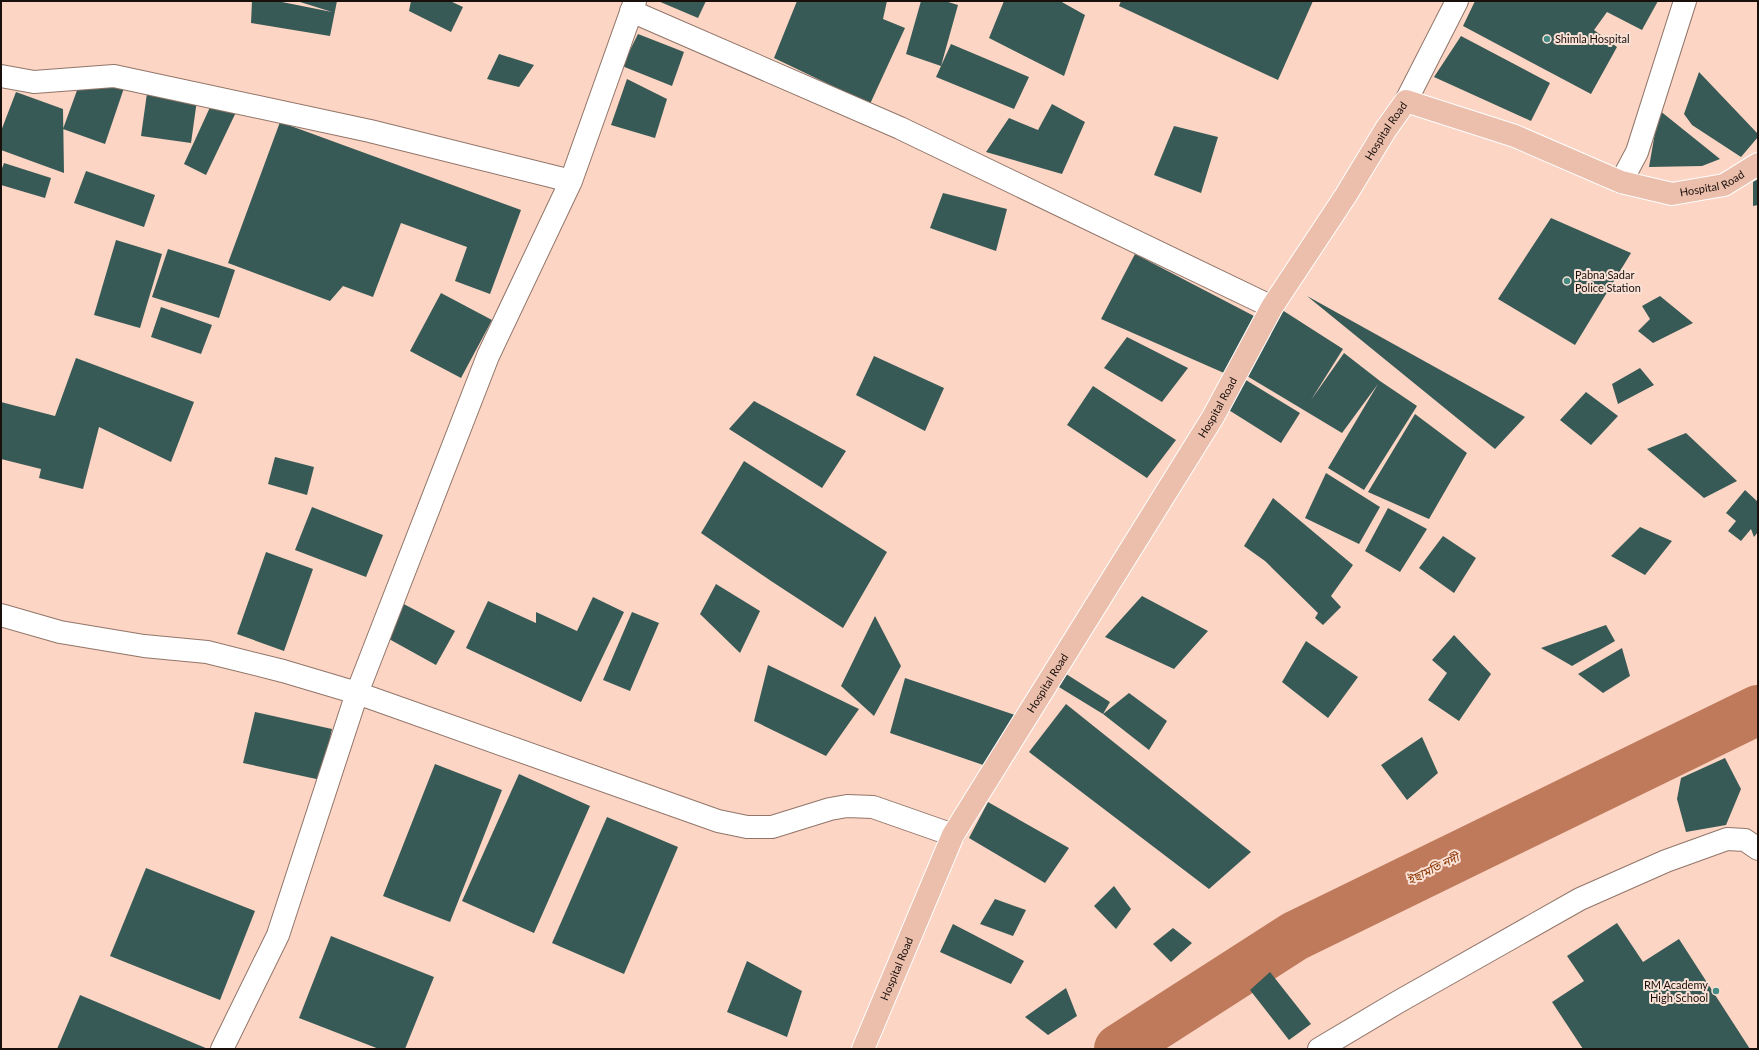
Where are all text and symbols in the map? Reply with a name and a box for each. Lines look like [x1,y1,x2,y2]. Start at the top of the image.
place label: Shimla Hospital [1555,32,1630,45]
marker: Shimla Hospital [1542,34,1552,44]
street label: Hospital Road [1362,99,1409,162]
street label: Hospital Road [1679,167,1746,199]
place label: Pabna Sadar Police Station [1575,268,1641,294]
marker: Pabna Sadar Police Station [1562,276,1572,286]
street label: Hospital Road [1195,375,1239,440]
street label: Hospital Road [1024,651,1070,715]
water label: ইছামতি নদী [1404,848,1464,888]
street label: Hospital Road [877,935,915,1002]
place label: RM Academy High School [1644,978,1708,1004]
marker: RM Academy High School [1711,986,1721,996]

